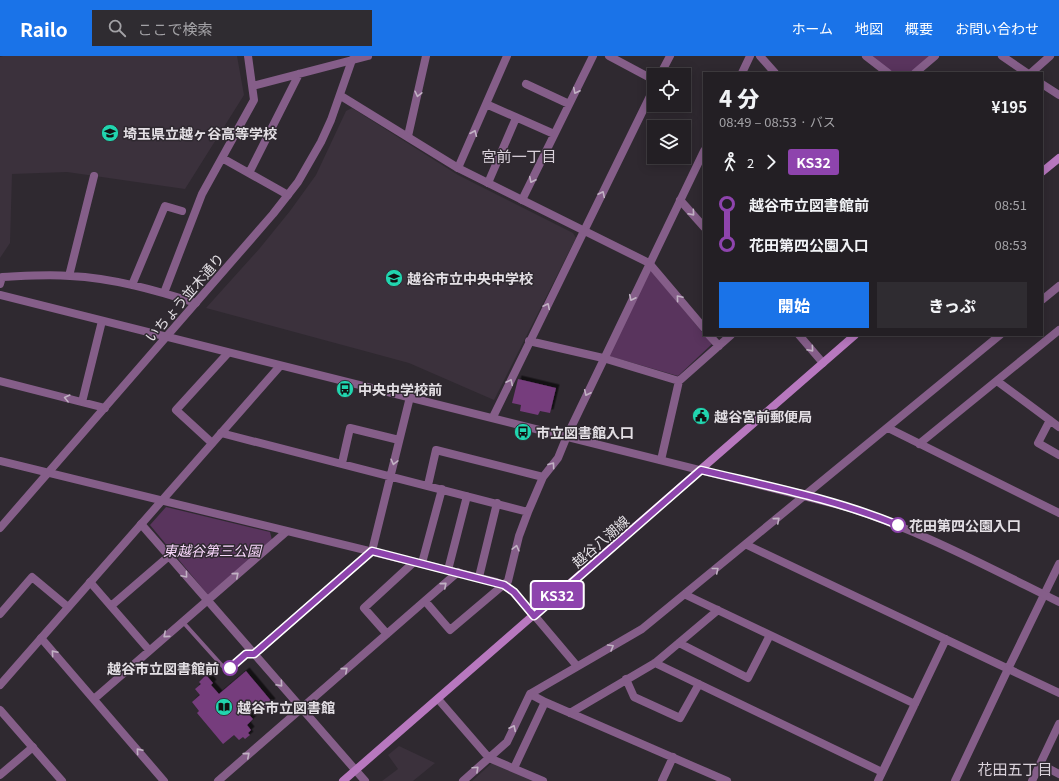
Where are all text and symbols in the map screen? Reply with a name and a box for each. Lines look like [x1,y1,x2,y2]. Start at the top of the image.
search box [92,10,372,46]
text: Railo [20,15,68,42]
icon: search [106,17,128,39]
text: ここで検索 [138,18,213,39]
text: ホーム [791,18,833,38]
text: 地図 [855,18,883,38]
text: 概要 [905,18,933,38]
text: お問い合わせ [955,18,1039,38]
map controls [647,68,691,164]
button: locate [647,68,691,112]
text: 4 分 [719,81,759,113]
one-way arrow [573,87,581,94]
one-way arrow [414,91,422,97]
text: ¥195 [992,96,1027,117]
text: 08:49 – 08:53 · バス [719,112,836,131]
button: layers [647,120,691,164]
school or university icon: 埼玉県立越ヶ谷高等学校 [100,123,120,143]
place label: 埼玉県立越ヶ谷高等学校 [123,123,277,143]
one-way arrow [469,129,477,136]
district label: 宮前一丁目 [481,145,557,166]
icon: walk [719,151,741,173]
icon: forward [760,151,782,173]
text: KS32 [796,152,831,172]
text: 2 [747,153,754,172]
one-way arrow [529,175,537,183]
one-way arrow [597,191,604,199]
text: 越谷市立図書館前 [749,194,869,215]
text: 08:51 [995,195,1027,214]
one-way arrow [687,208,695,216]
text: 花田第四公園入口 [749,234,869,255]
text: 08:53 [995,235,1027,254]
street label: いちょう並木通り [140,248,228,346]
school or university icon: 越谷市立中央中学校 [384,268,404,288]
place label: 越谷市立中央中学校 [407,268,533,288]
button: 開始 [719,282,869,328]
button: きっぷ [877,282,1027,328]
one-way arrow [629,293,637,301]
one-way arrow [677,296,684,303]
one-way arrow [542,303,549,310]
one-way arrow [806,344,813,352]
one-way arrow [505,378,513,386]
bus stop icon: 中央中学校前 [335,379,355,399]
place label: 中央中学校前 [358,379,442,399]
one-way arrow [584,389,592,397]
one-way arrow [64,395,70,403]
public building icon: 越谷宮前郵便局 [691,406,711,426]
place label: 越谷宮前郵便局 [714,406,812,426]
bus stop icon: 市立図書館入口 [513,422,533,442]
place label: 市立図書館入口 [536,422,634,442]
one-way arrow [390,459,398,465]
one-way arrow [547,462,554,469]
street label: 越谷八潮線 [567,510,633,572]
place label: 花田第四公園入口 [909,515,1021,535]
one-way arrow [772,517,779,524]
marker: 花田第四公園入口 [890,517,906,533]
park label: 東越谷第三公園 [163,540,263,560]
one-way arrow [511,545,519,551]
one-way arrow [712,567,719,574]
one-way arrow [180,570,187,577]
one-way arrow [231,572,238,579]
one-way arrow [439,582,446,589]
line badge: KS32 [529,582,585,608]
text: KS32 [540,585,574,605]
one-way arrow [163,630,171,637]
one-way arrow [607,645,614,652]
one-way arrow [51,651,58,658]
place label: 越谷市立図書館前 [107,658,219,678]
marker: 越谷市立図書館前 [222,660,238,676]
one-way arrow [341,668,348,675]
one-way arrow [275,679,282,686]
library icon: 越谷市立図書館 [214,697,234,717]
place label: 越谷市立図書館 [237,697,335,717]
one-way arrow [509,725,516,732]
one-way arrow [136,749,143,756]
one-way arrow [243,753,250,760]
district label: 花田五丁目 [977,758,1053,779]
one-way arrow [471,767,479,774]

